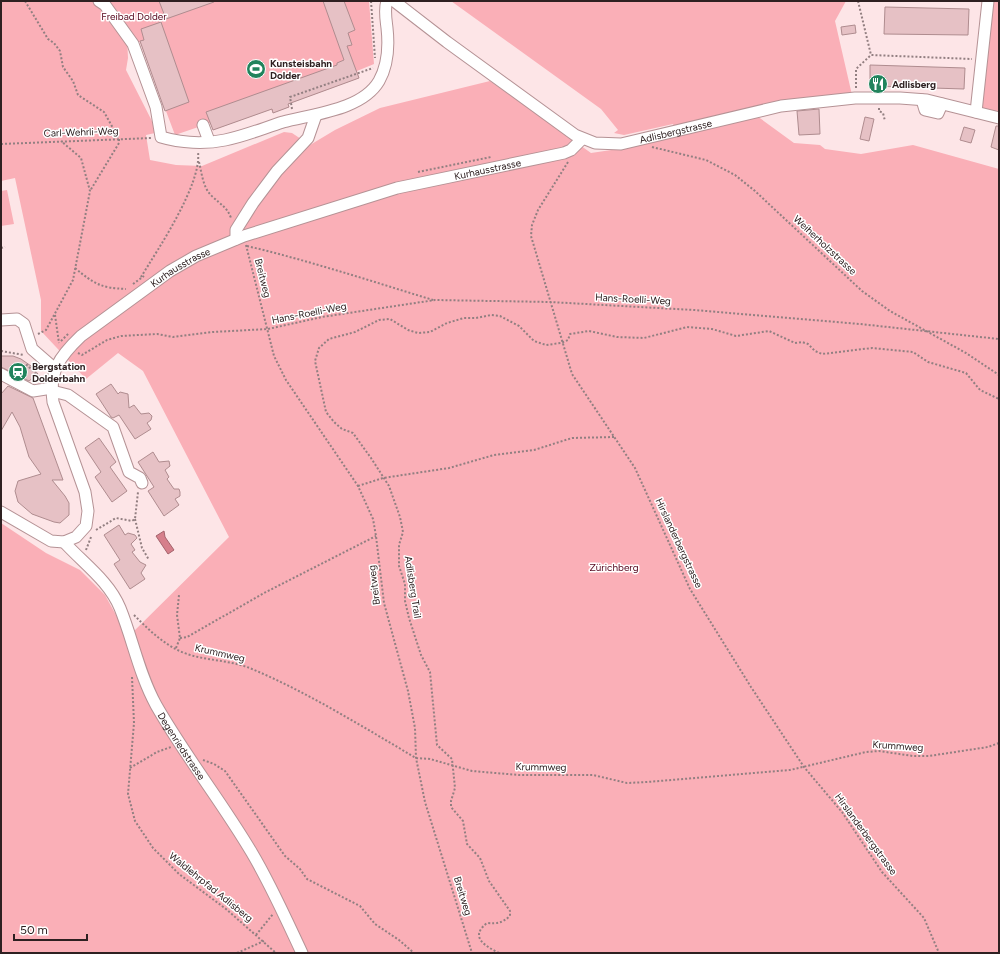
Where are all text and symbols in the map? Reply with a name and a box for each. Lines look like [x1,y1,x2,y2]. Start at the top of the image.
park label: Freibad Dolder [101,10,167,23]
place label: Kunsteisbahn Dolder [270,57,332,82]
sports icon: Kunsteisbahn Dolder [245,58,267,80]
restaurant icon: Adlisberg [867,73,889,95]
place label: Adlisberg [892,78,936,91]
street label: Adlisbergstrasse [638,116,714,146]
street label: Carl-Wehrli-Weg [43,124,119,140]
street label: Kurhausstrasse [453,156,523,182]
street label: Weiherholzstrasse [791,212,860,278]
street label: Kurhausstrasse [148,244,213,290]
street label: Breitweg [252,257,274,299]
street label: Hans-Roelli-Weg [595,291,671,307]
street label: Hans-Roelli-Weg [270,299,348,327]
place label: Bergstation Dolderbahn [32,360,86,385]
station icon: Bergstation Dolderbahn [7,361,29,383]
street label: Hirslanderbergstrasse [652,496,706,591]
street label: Adlisberg Trail [402,555,424,619]
park label: Zürichberg [589,561,639,574]
street label: Breitweg [365,564,383,606]
street label: Krummweg [194,641,246,665]
street label: Degenriedstrasse [155,710,209,783]
street label: Krummweg [872,738,924,754]
street label: Krummweg [515,760,567,774]
street label: Hirslanderbergstrasse [832,791,900,878]
street label: Waldlehrpfad Adlisberg [166,849,256,925]
street label: Breitweg [451,875,475,917]
scale bar [14,916,87,942]
text: 50 m [20,923,48,937]

